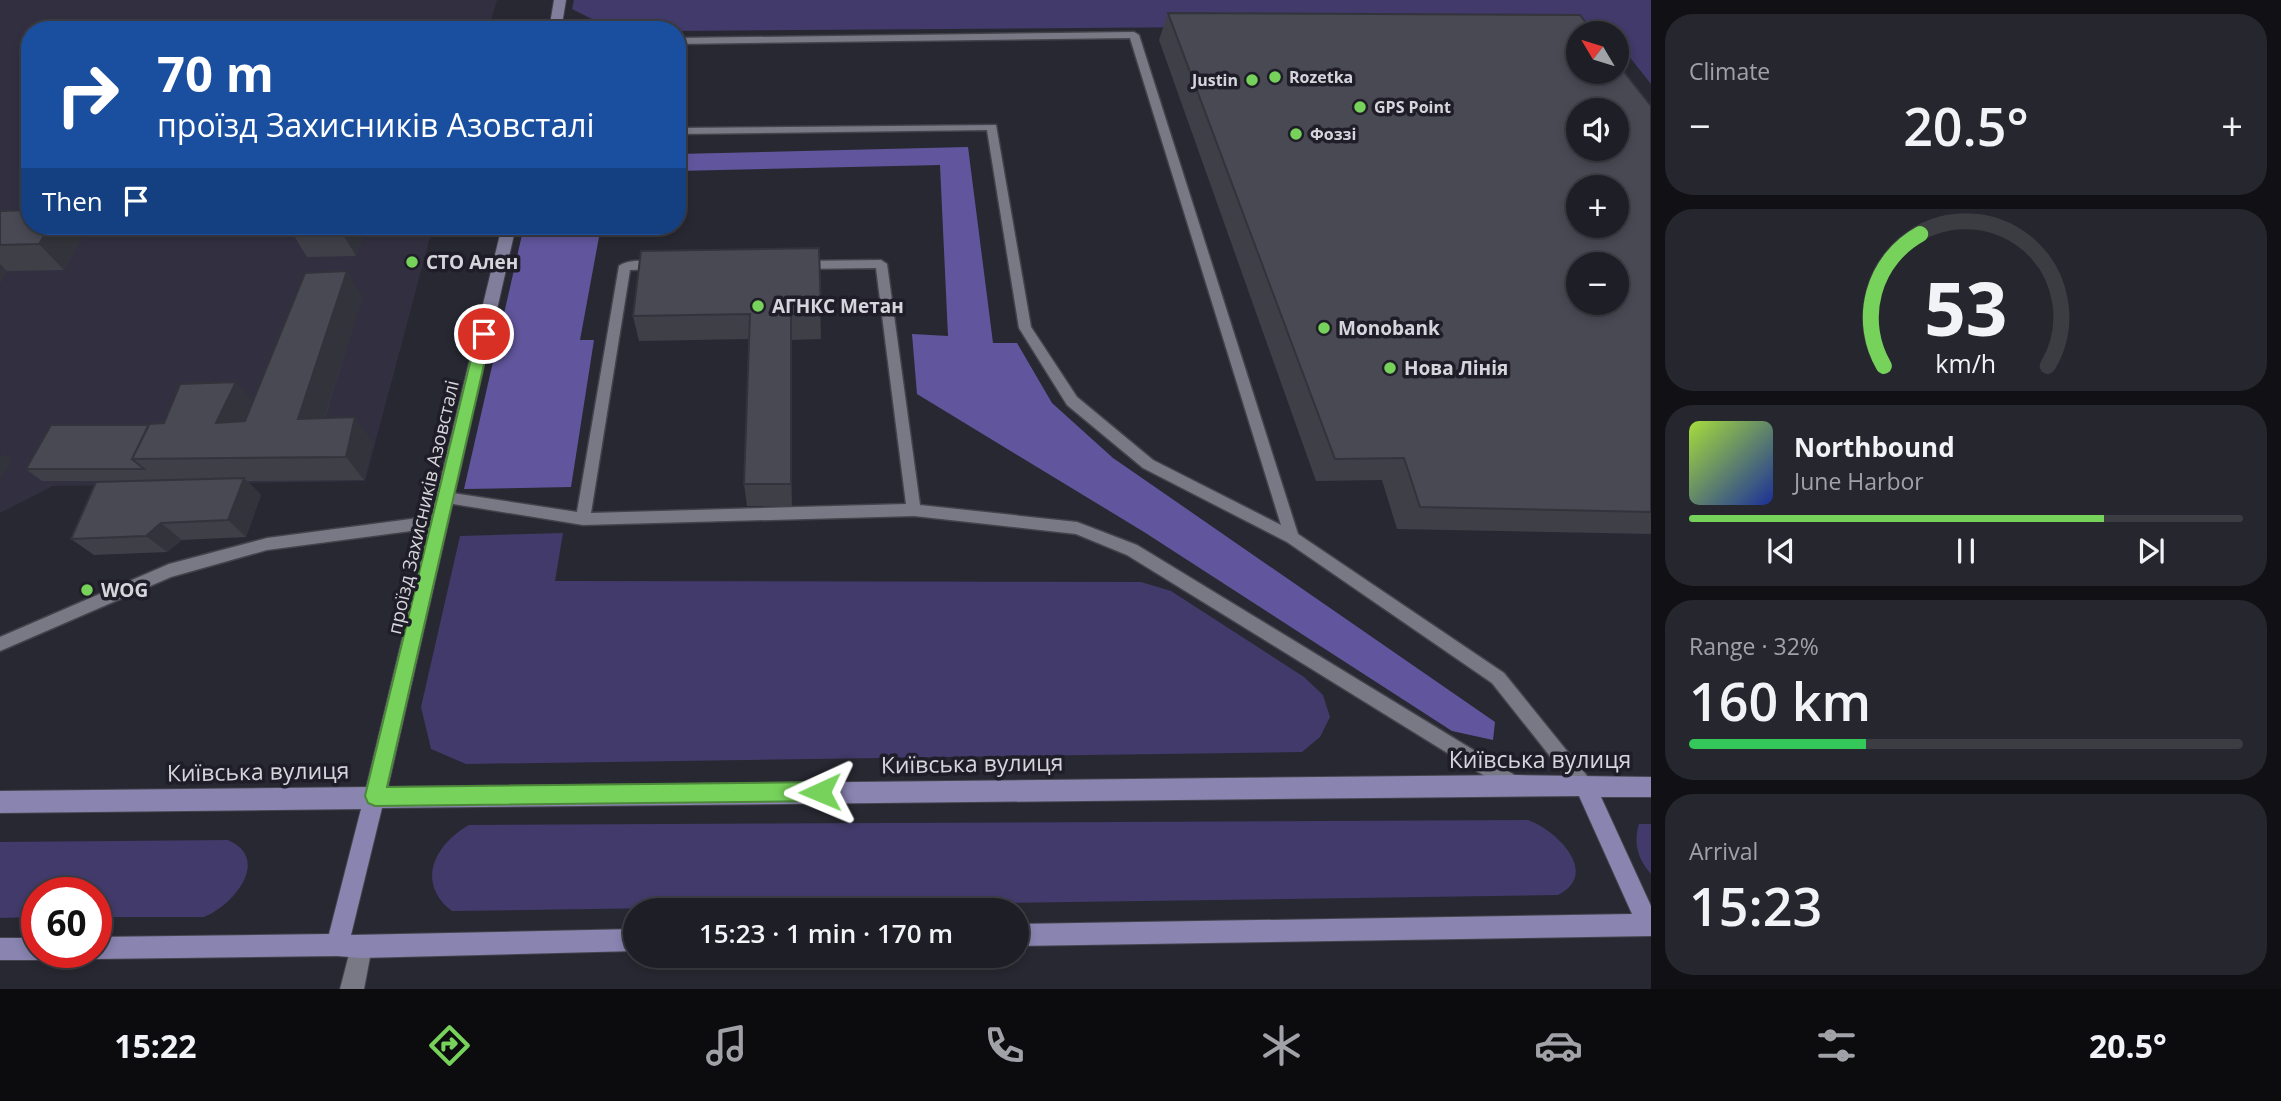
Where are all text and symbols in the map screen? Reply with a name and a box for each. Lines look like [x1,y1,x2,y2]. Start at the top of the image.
north arrow [1566,21,1629,84]
map controls [1566,21,1629,315]
text: 70 m [157,40,274,106]
icon: right [42,49,133,140]
text: Climate [1689,55,1770,87]
place label: Rozetka [1289,66,1353,88]
place label: Justin [1190,69,1238,91]
marker: Rozetka [1267,69,1283,85]
marker: Justin [1244,72,1260,88]
text: 20.5° [1903,90,2029,161]
place label: GPS Point [1374,96,1451,118]
button: sound [1566,98,1629,161]
marker: GPS Point [1352,99,1368,115]
text: − [1689,99,1711,151]
text: + [2221,99,2243,151]
text: проїзд Захисників Азовсталі [157,103,595,146]
place label: Фоззі [1310,123,1356,145]
marker: Фоззі [1288,126,1304,142]
button: + [1566,175,1629,238]
icon: arrive [117,182,155,220]
text: Then [42,183,103,219]
place label: СТО Ален [426,249,518,275]
button: − [1566,252,1629,315]
marker: СТО Ален [404,254,420,270]
text: 53 [1924,258,2008,357]
place label: АГНКС Метан [772,293,904,319]
marker: АГНКС Метан [750,298,766,314]
pin [454,304,514,364]
icon: arrive [465,315,503,353]
place label: Monobank [1338,315,1440,341]
marker: Monobank [1316,320,1332,336]
text: km/h [1936,346,1996,380]
place label: Нова Лінія [1404,355,1508,381]
marker: Нова Лінія [1382,360,1398,376]
street label: проїзд Захисників Азовсталі [381,377,465,637]
text: Northbound [1794,429,1955,465]
text: June Harbor [1794,465,1924,497]
icon: previous [1762,532,1800,570]
icon: pause [1947,532,1985,570]
icon: next [2132,532,2170,570]
place label: WOG [101,577,148,603]
marker: WOG [79,582,95,598]
text: Range · 32% [1689,630,1819,662]
text: 160 km [1689,665,1871,736]
street label: Київська вулиця [1449,743,1631,775]
street label: Київська вулиця [880,745,1064,781]
street label: Київська вулиця [166,753,350,789]
position arrow [783,755,857,829]
text: Arrival [1689,835,1758,867]
text: 15:23 [1689,870,1822,941]
speed limit sign: 60 [21,877,112,968]
text: 15:23 · 1 min · 170 m [699,915,953,951]
icon: directions [425,1021,474,1070]
icon: music [702,1021,751,1070]
icon: phone [980,1021,1029,1070]
icon: climate [1257,1021,1306,1070]
icon: car [1534,1021,1583,1070]
icon: filters [1812,1021,1861,1070]
text: 15:22 [114,1024,196,1067]
text: 20.5° [2089,1024,2167,1067]

